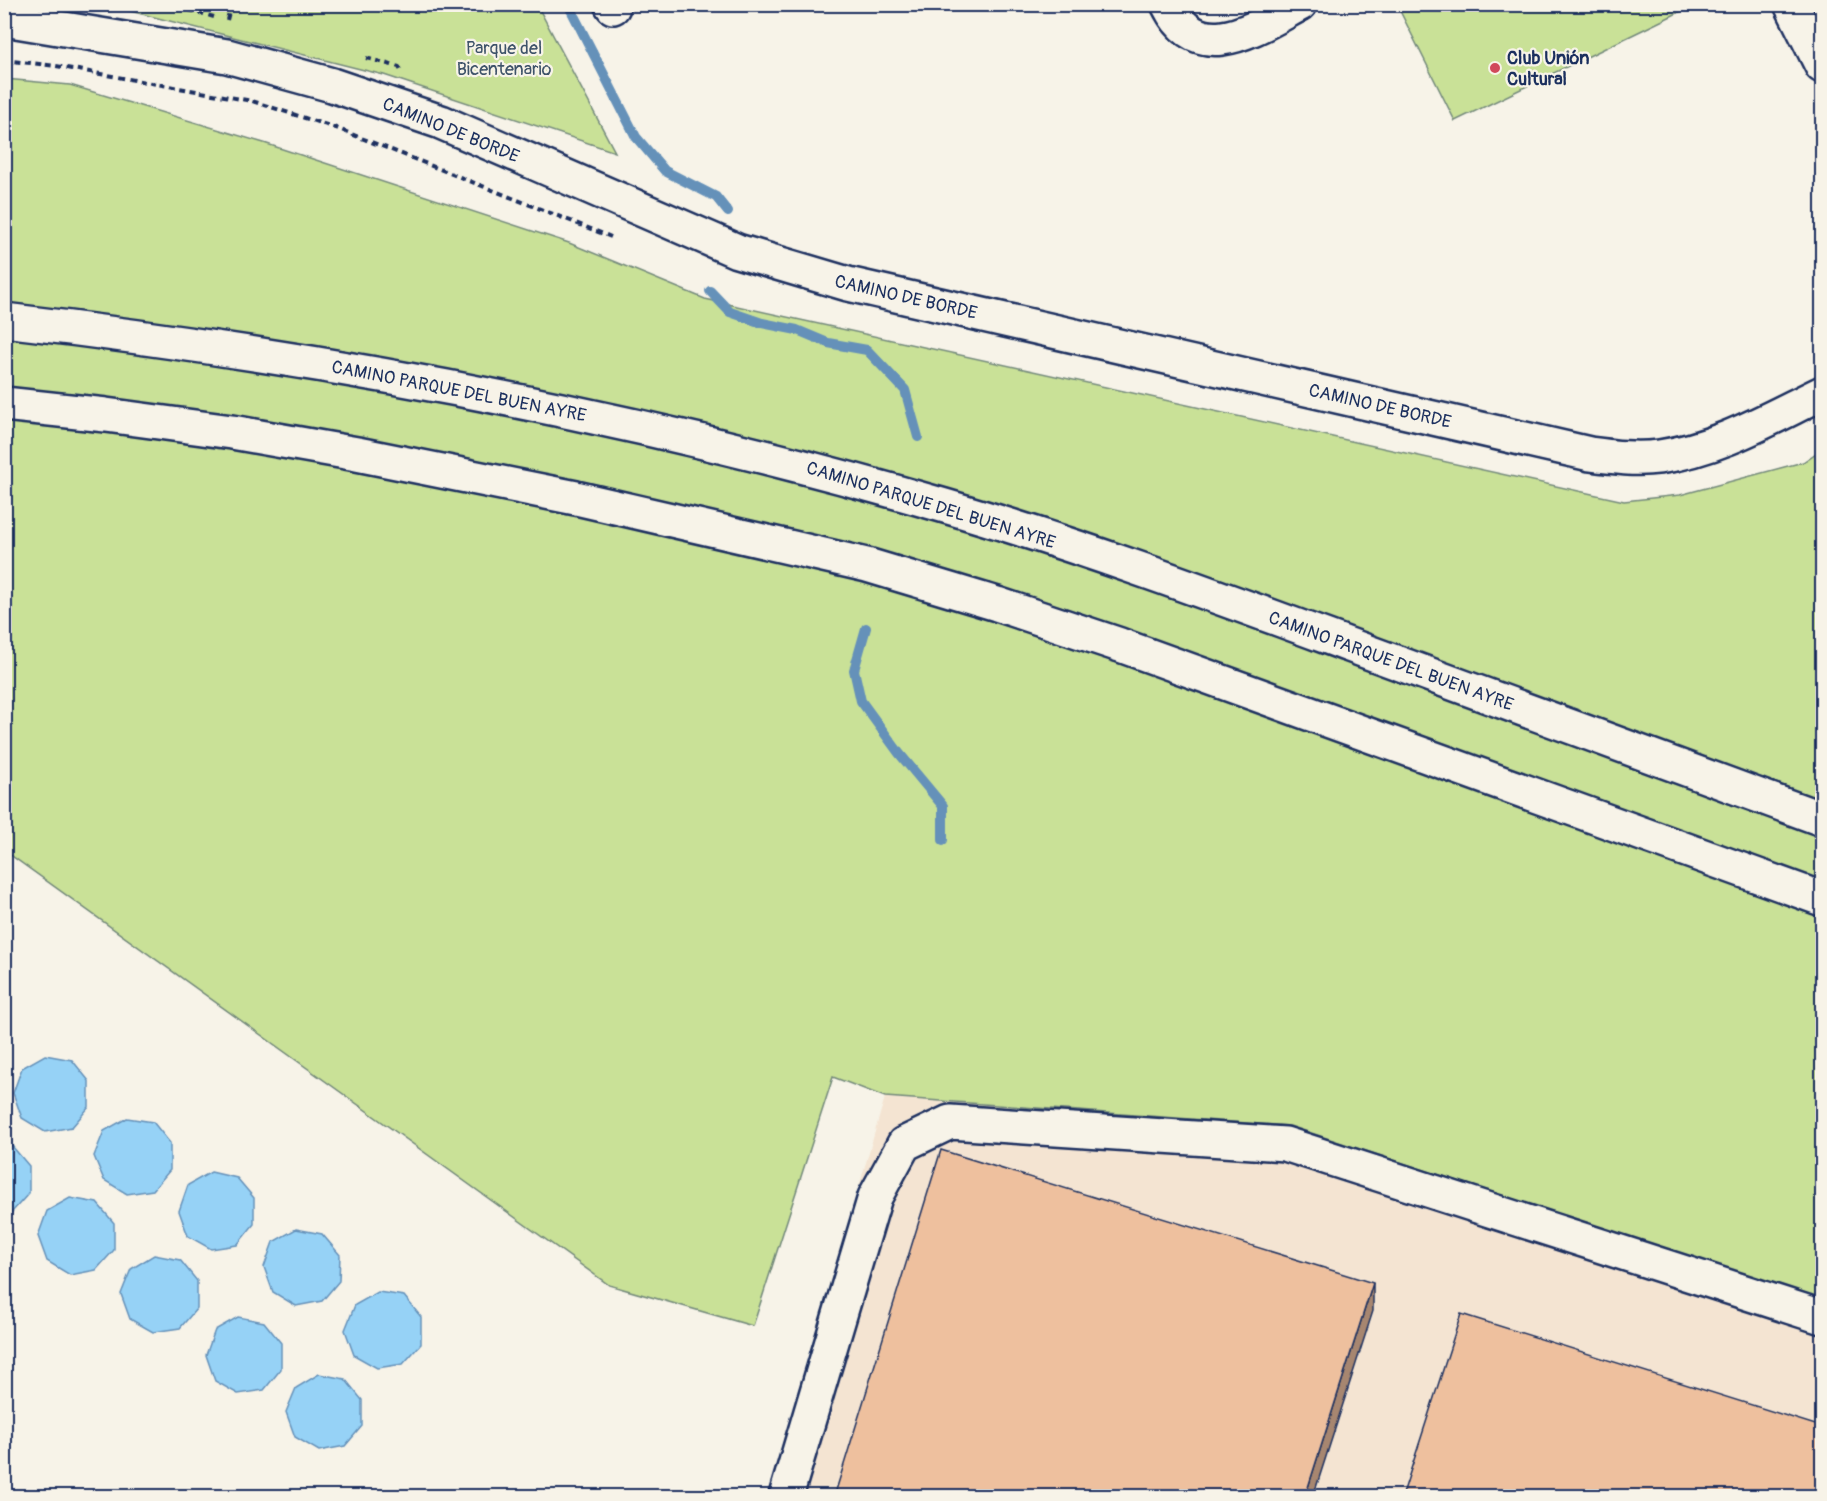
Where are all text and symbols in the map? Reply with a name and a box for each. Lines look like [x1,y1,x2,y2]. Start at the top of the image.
park label: Parque del Bicentenario [457,37,552,81]
place label: Club Unión Cultural [1507,47,1590,91]
marker: Club Unión Cultural [1488,61,1502,75]
street label: CAMINO DE BORDE [379,93,523,168]
street label: CAMINO DE BORDE [832,270,979,325]
street label: CAMINO PARQUE DEL BUEN AYRE [330,355,588,427]
street label: CAMINO DE BORDE [1306,379,1453,434]
street label: CAMINO PARQUE DEL BUEN AYRE [804,457,1058,554]
street label: CAMINO PARQUE DEL BUEN AYRE [1265,606,1516,717]

